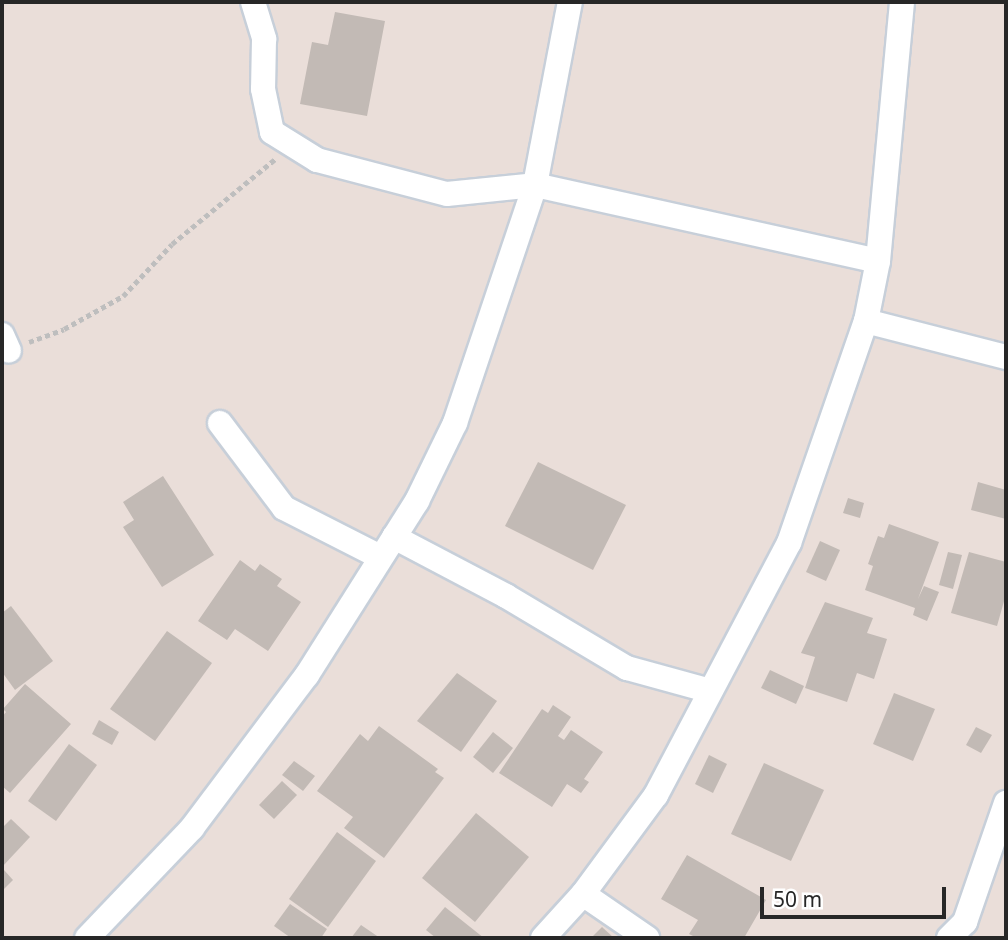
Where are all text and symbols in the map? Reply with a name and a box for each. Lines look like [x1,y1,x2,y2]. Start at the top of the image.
scale bar [763,874,948,918]
text: 50 m [773,885,822,913]

